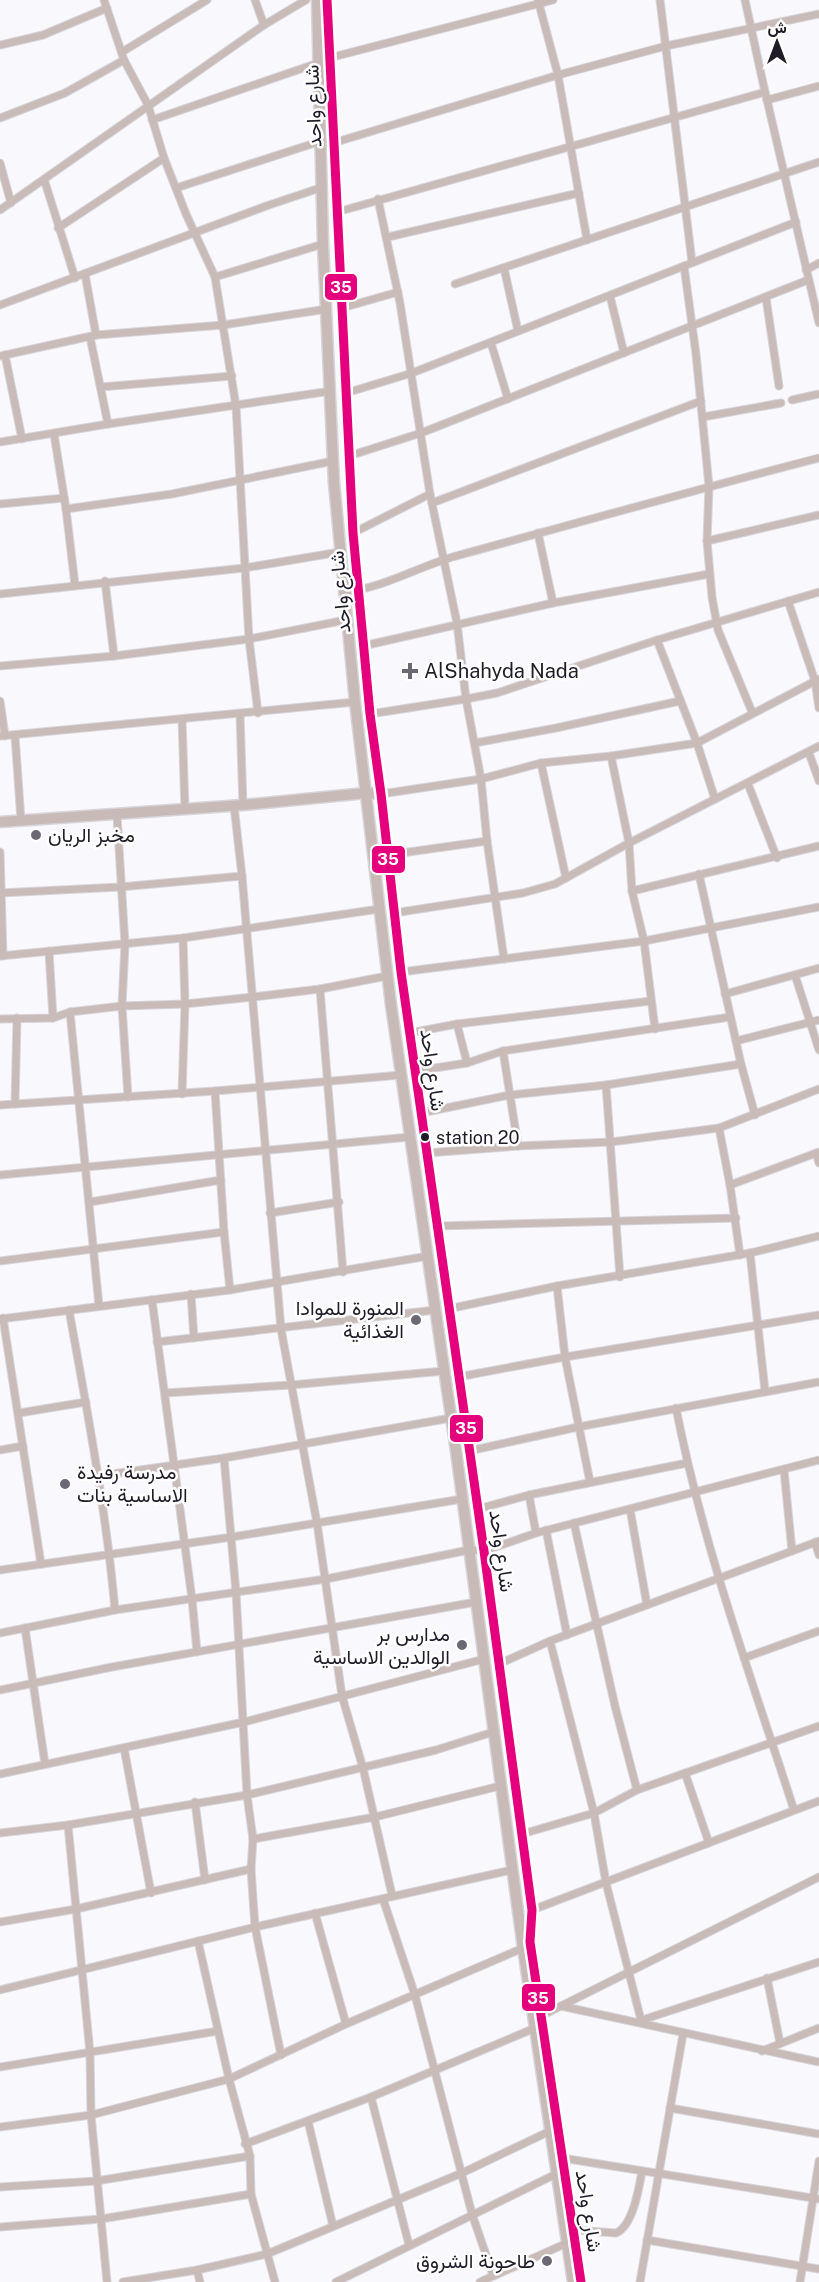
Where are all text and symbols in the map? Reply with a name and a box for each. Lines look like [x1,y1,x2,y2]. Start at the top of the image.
north arrow [747,12,807,72]
text: ش [767,18,787,37]
street label: شارع واحد [300,64,328,148]
line badge: 35 [324,273,358,301]
text: 35 [330,278,352,297]
street label: شارع واحد [324,550,358,634]
place label: AlShahyda Nada [424,659,579,683]
marker: AlShahyda Nada [401,662,419,680]
place label: مخبز الريان [48,823,135,848]
marker: مخبز الريان [29,828,43,842]
line badge: 35 [371,845,406,874]
text: 35 [377,850,399,869]
street label: شارع واحد [413,1027,451,1113]
place label: station 20 [436,1127,520,1148]
marker: station 20 [419,1131,431,1143]
place label: المنورة للموادا الغذائية [296,1296,404,1343]
marker: المنورة للموادا الغذائية [409,1313,423,1327]
line badge: 35 [449,1414,484,1443]
text: 35 [455,1419,477,1438]
place label: مدرسة رفيدة الاساسية بنات [77,1460,188,1507]
marker: مدرسة رفيدة الاساسية بنات [58,1477,72,1491]
street label: شارع واحد [482,1508,520,1594]
place label: مدارس بر الوالدين الاساسية [313,1622,450,1670]
marker: مدارس بر الوالدين الاساسية [455,1638,469,1652]
line badge: 35 [521,1983,556,2012]
text: 35 [527,1989,549,2008]
street label: شارع واحد [569,2168,607,2254]
place label: طاحونة الشروق [416,2249,535,2274]
marker: طاحونة الشروق [540,2254,554,2268]

